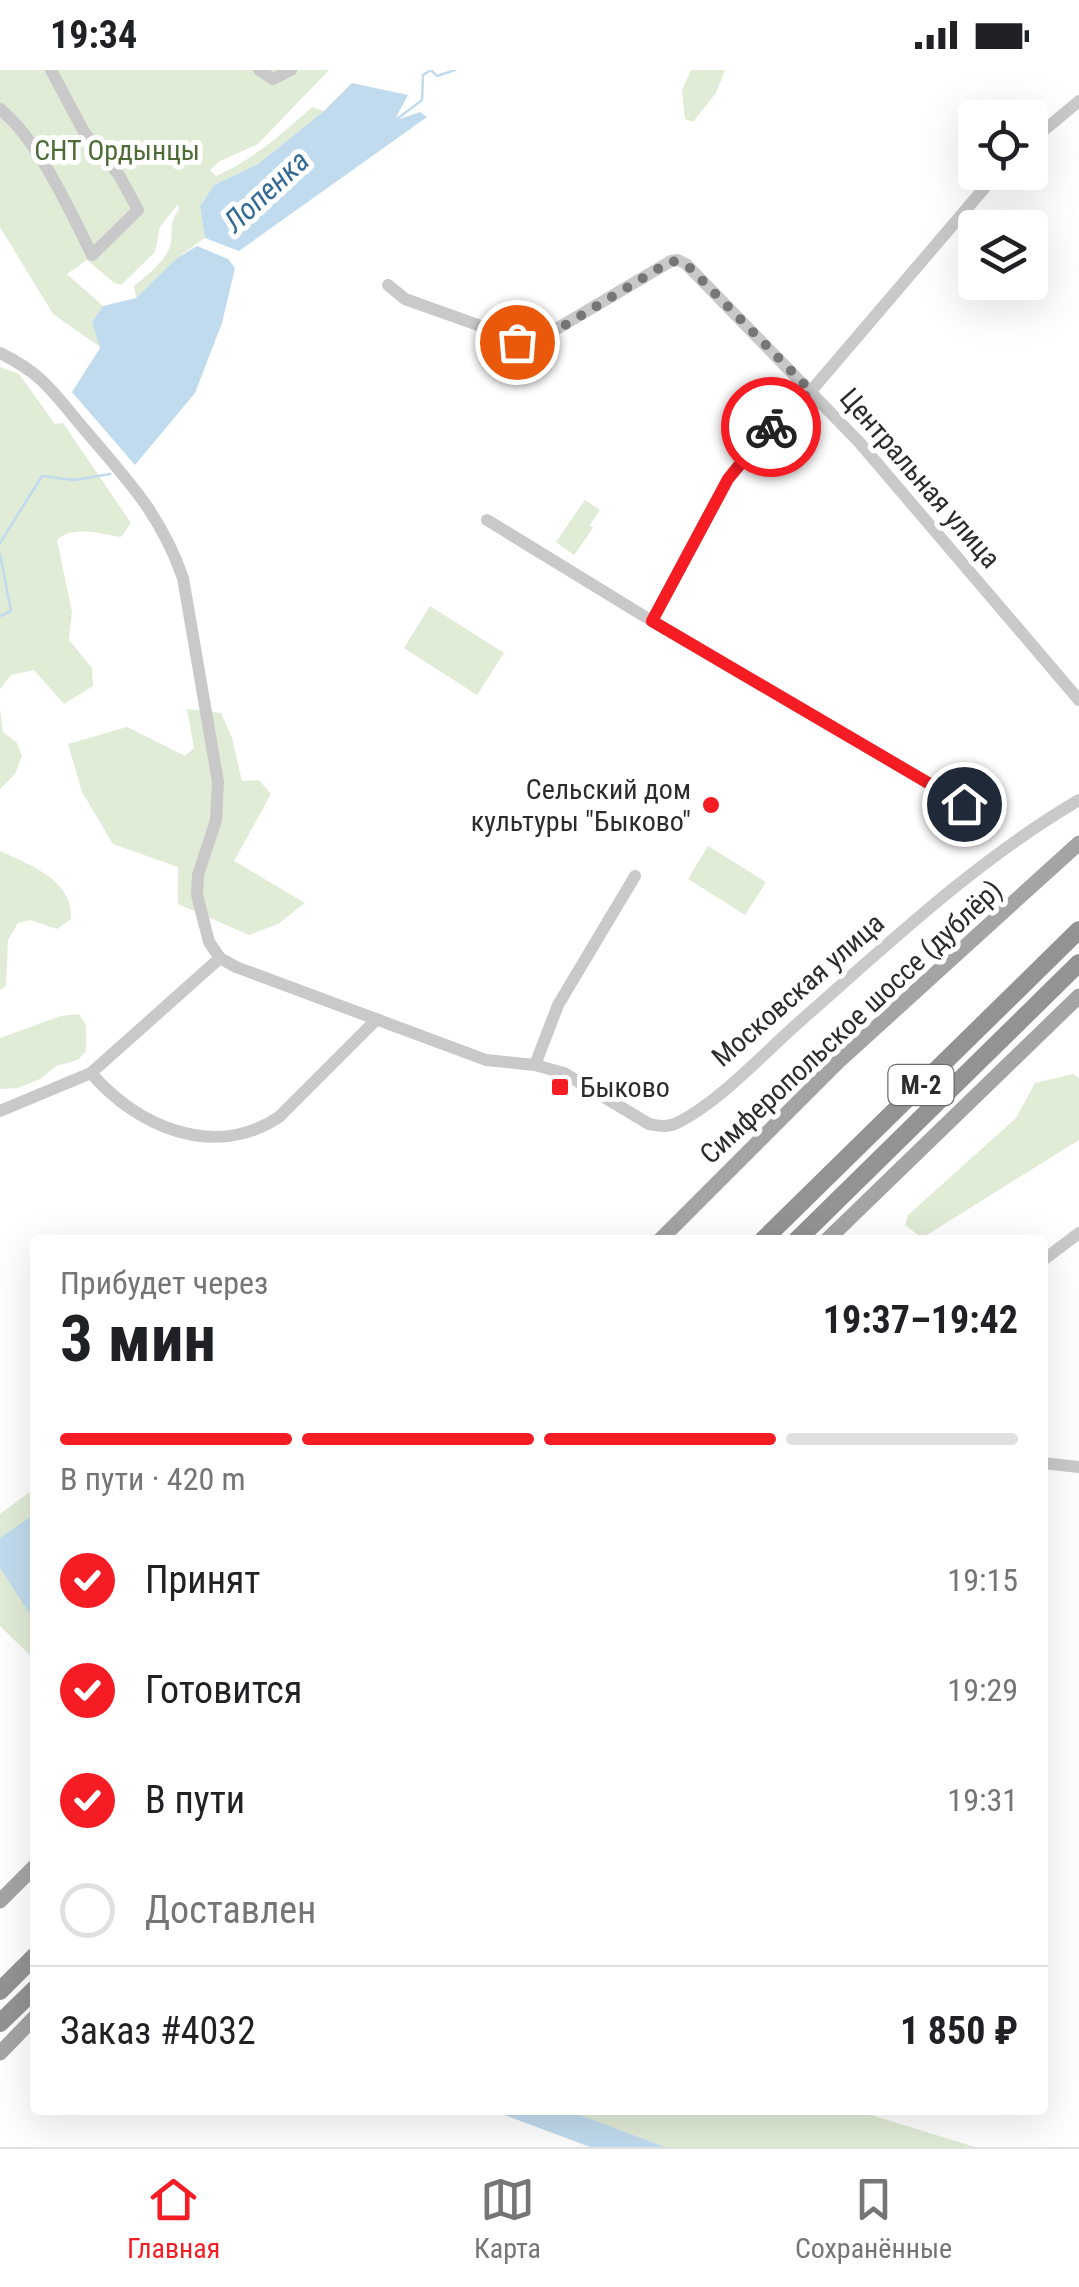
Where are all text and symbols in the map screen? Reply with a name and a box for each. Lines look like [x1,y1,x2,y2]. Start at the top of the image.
text: 19:34 [50,13,137,57]
map controls [958,100,1048,300]
button: locate [958,100,1048,190]
park label: СНТ Ордынцы [34,134,200,167]
water label: Лопенка [215,143,316,240]
button: layers [958,210,1048,300]
pin [475,300,560,385]
icon: bag [490,315,545,370]
courier [721,377,821,477]
street label: Центральная улица [833,381,1007,575]
icon: bike [744,400,799,455]
pin [922,762,1007,847]
place label: Сельский дом культуры "Быково" [471,773,691,838]
icon: home [937,777,992,832]
marker: Сельский дом культуры "Быково" [700,794,722,816]
street label: Симферопольское шоссе (дублёр) [693,873,1009,1171]
street label: Московская улица [705,906,891,1074]
road number: М-2 [888,1065,954,1105]
place label: Быково [580,1071,670,1104]
marker: Быково [549,1076,571,1098]
text: Прибудет через [60,1264,268,1302]
text: 19:37–19:42 [823,1298,1018,1342]
text: 3 мин [60,1301,216,1377]
text: В пути · 420 m [60,1460,246,1498]
icon: check [60,1553,115,1608]
text: Принят [145,1558,261,1602]
text: 19:15 [947,1561,1018,1599]
icon: check [60,1663,115,1718]
text: Готовится [145,1668,302,1712]
text: 19:29 [947,1671,1018,1709]
icon: check [60,1773,115,1828]
text: В пути [145,1778,245,1822]
text: 19:31 [947,1781,1018,1819]
text: Доставлен [145,1888,316,1932]
text: Заказ #4032 [60,2009,256,2053]
text: 1 850 ₽ [900,2009,1018,2053]
tab: Главная [127,2172,220,2265]
tab: Карта [474,2172,541,2265]
tab: Сохранённые [795,2172,952,2265]

